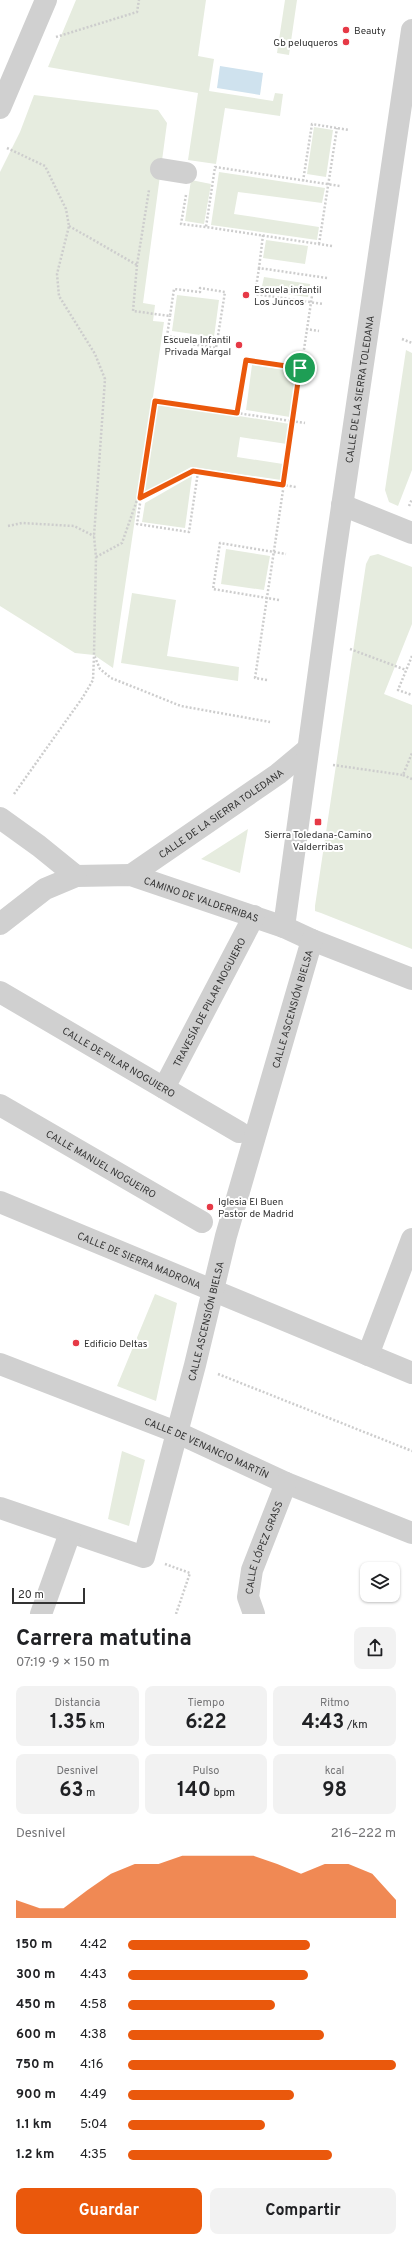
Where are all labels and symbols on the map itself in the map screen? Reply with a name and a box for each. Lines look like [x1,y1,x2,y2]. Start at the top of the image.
marker: Beauty [341,25,351,35]
place label: Beauty [354,25,386,38]
place label: Gb peluqueros [273,37,338,50]
marker: Gb peluqueros [341,37,351,47]
place label: Escuela infantil Los Juncos [254,284,322,309]
marker: Escuela infantil Los Juncos [241,290,251,300]
street label: CALLE DE LA SIERRA TOLEDANA [343,315,378,464]
place label: Escuela Infantil Privada Margal [163,334,231,359]
marker: Escuela Infantil Privada Margal [234,340,244,350]
pin [283,351,317,385]
street label: CALLE DE LA SIERRA TOLEDANA [157,767,287,862]
marker: Sierra Toledana-Camino Valderribas [313,817,323,827]
place label: Sierra Toledana-Camino Valderribas [264,829,372,854]
street label: CAMINO DE VALDERRIBAS [142,875,260,926]
street label: TRAVESÍA DE PILAR NOGUIERO [171,936,249,1070]
street label: CALLE ASCENSIÓN BIELSA [270,948,317,1070]
street label: CALLE DE PILAR NOGUIERO [59,1025,177,1101]
street label: CALLE MANUEL NOGUEIRO [43,1128,158,1202]
place label: Iglesia El Buen Pastor de Madrid [218,1196,294,1221]
marker: Iglesia El Buen Pastor de Madrid [205,1202,215,1212]
street label: CALLE DE SIERRA MADRONA [75,1230,203,1293]
street label: CALLE ASCENSIÓN BIELSA [186,1260,228,1383]
marker: Edificio Deltas [71,1338,81,1348]
place label: Edificio Deltas [84,1338,148,1351]
street label: CALLE DE VENANCIO MARTÍN [142,1415,271,1482]
street label: CALLE LÓPEZ GRASS [243,1499,286,1595]
scale bar [12,1586,85,1605]

